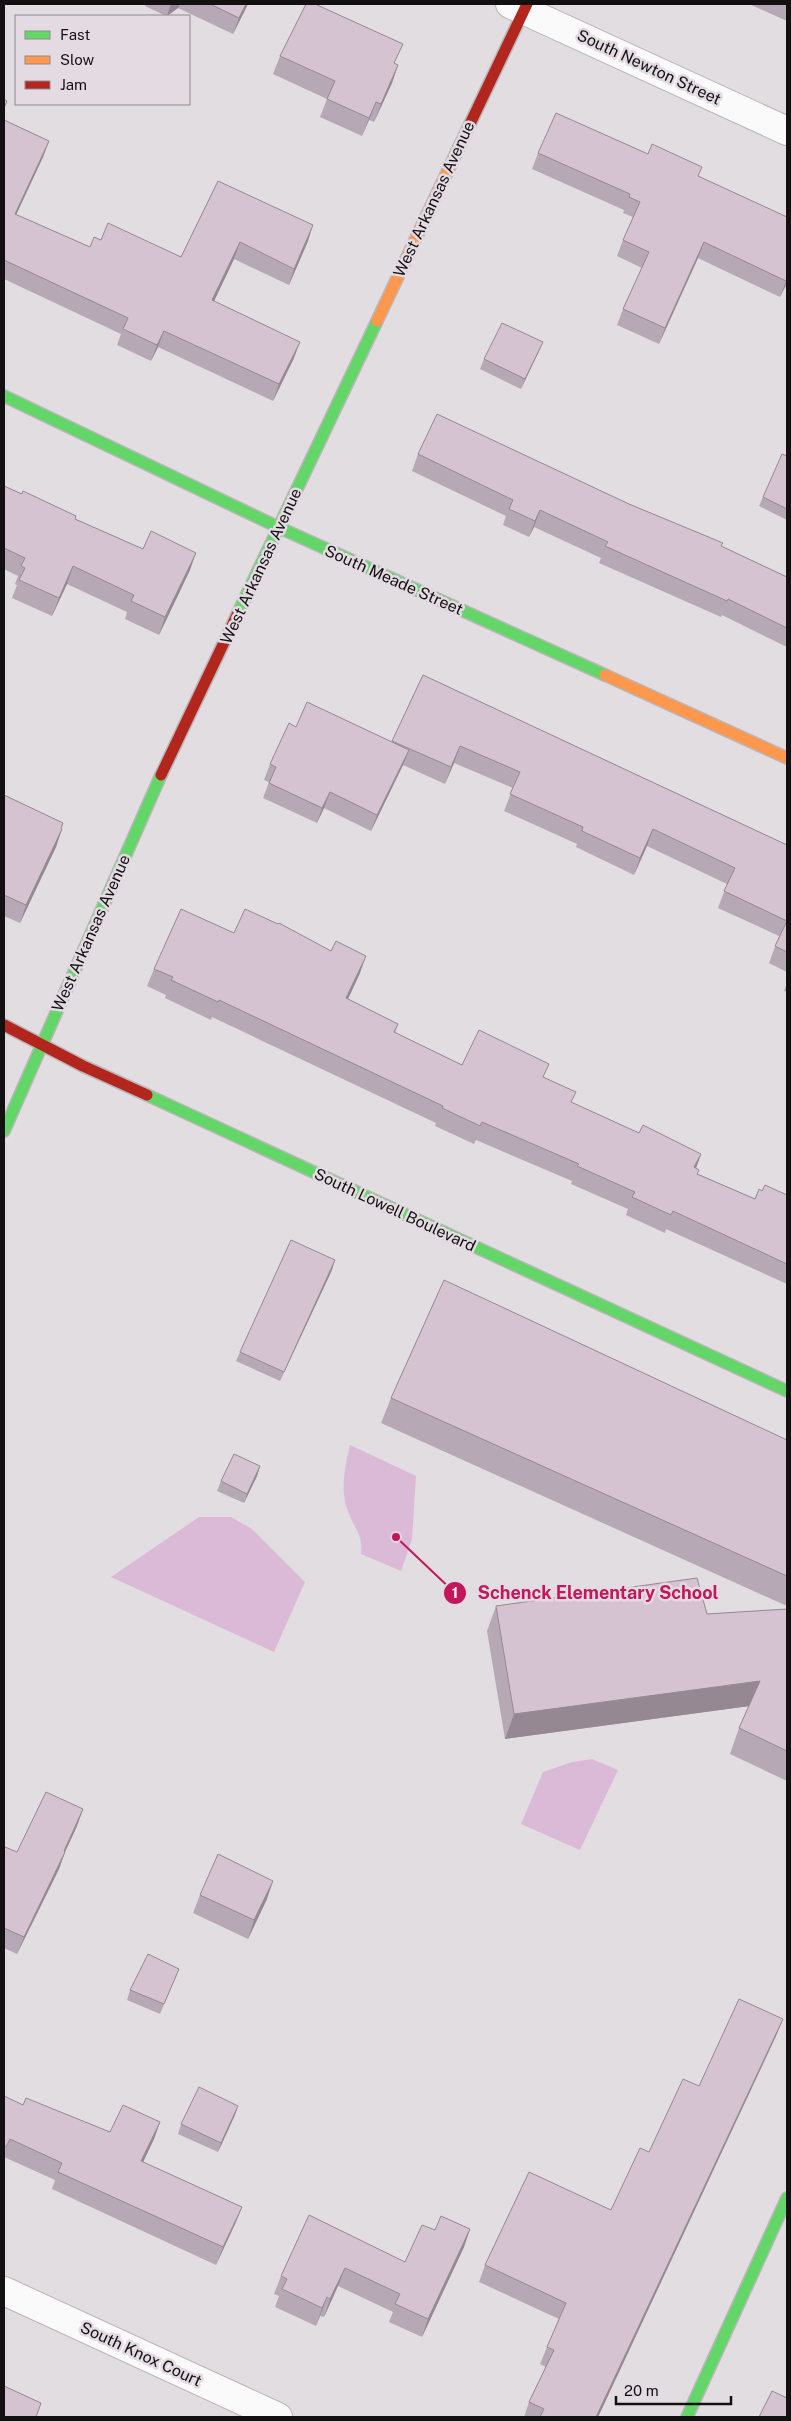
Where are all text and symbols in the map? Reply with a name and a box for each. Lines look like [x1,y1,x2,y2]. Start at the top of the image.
legend [15,15,190,105]
street label: South Newton Street [574,25,724,109]
text: Fast [60,26,90,43]
text: Slow [60,51,95,68]
text: Jam [60,76,87,93]
street label: West Arkansas Avenue [390,118,478,280]
street label: West Arkansas Avenue [217,485,305,647]
street label: South Meade Street [322,541,466,619]
street label: West Arkansas Avenue [48,852,134,1014]
street label: South Lowell Boulevard [311,1164,479,1256]
callout: Schenck Elementary School [443,1577,729,1610]
text: Schenck Elementary School [478,1582,719,1603]
text: 1 [452,1584,458,1601]
street label: South Knox Court [77,2318,205,2390]
scale bar [616,2374,731,2406]
text: 20 m [624,2382,659,2399]

